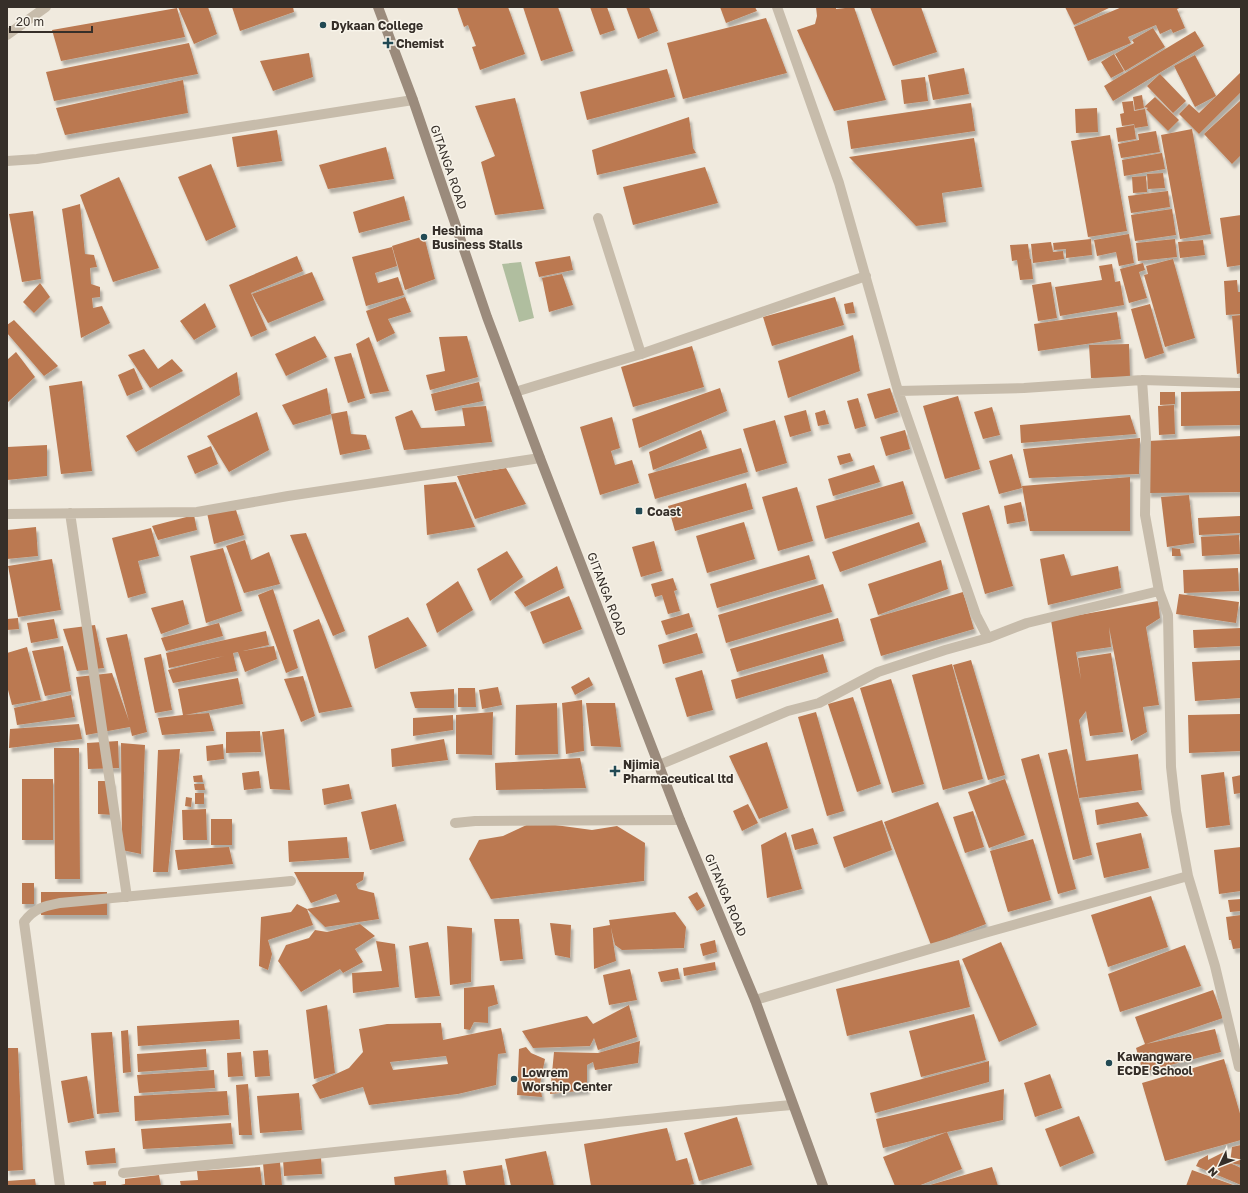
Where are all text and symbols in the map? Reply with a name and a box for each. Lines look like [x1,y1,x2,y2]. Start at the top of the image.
scale bar [10,8,92,34]
text: 20 m [16,14,44,29]
place label: Dykaan College [331,18,423,33]
marker: Dykaan College [318,20,328,30]
place label: Chemist [396,36,444,51]
marker: Chemist [383,38,393,48]
street label: GITANGA ROAD [428,123,470,211]
place label: Heshima Business Stalls [432,223,523,252]
marker: Heshima Business Stalls [419,232,429,242]
place label: Coast [647,504,681,519]
marker: Coast [634,506,644,516]
street label: GITANGA ROAD [584,550,630,638]
place label: Njimia Pharmaceutical ltd [623,757,733,786]
marker: Njimia Pharmaceutical ltd [610,766,620,776]
street label: GITANGA ROAD [702,851,750,939]
place label: Kawangware ECDE School [1117,1049,1193,1078]
marker: Kawangware ECDE School [1104,1058,1114,1068]
place label: Lowrem Worship Center [522,1065,613,1094]
marker: Lowrem Worship Center [509,1074,519,1084]
north arrow [1200,1145,1240,1185]
text: N [1205,1165,1220,1180]

